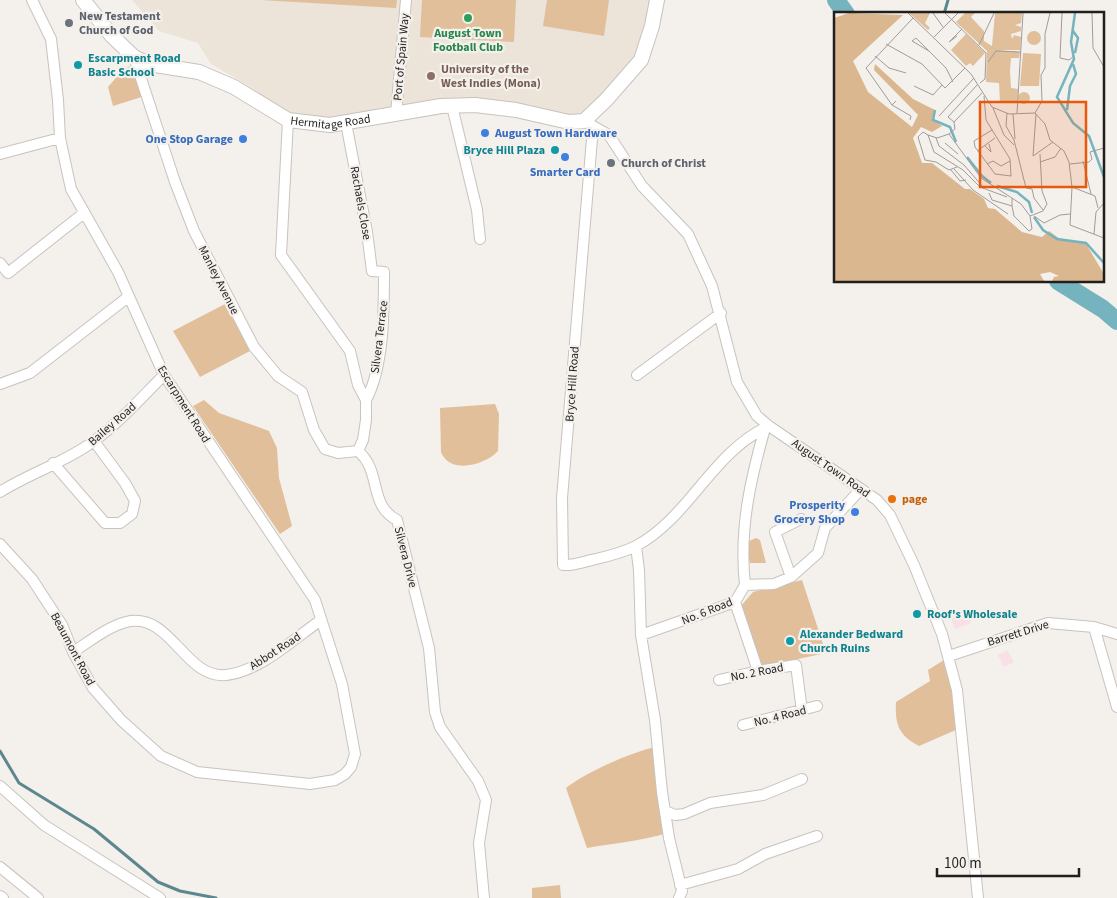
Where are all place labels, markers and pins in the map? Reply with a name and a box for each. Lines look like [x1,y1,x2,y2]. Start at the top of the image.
place label: New Testament Church of God [79,8,161,39]
marker: August Town Football Club [462,12,474,24]
marker: New Testament Church of God [63,17,75,29]
place label: August Town Football Club [433,25,503,56]
place label: Escarpment Road Basic School [88,50,181,81]
marker: Escarpment Road Basic School [72,59,84,71]
place label: University of the West Indies (Mona) [441,61,541,92]
marker: University of the West Indies (Mona) [425,70,437,82]
place label: August Town Hardware [494,125,617,142]
marker: August Town Hardware [479,127,491,139]
place label: One Stop Garage [146,131,233,148]
marker: One Stop Garage [237,133,249,145]
place label: Bryce Hill Plaza [464,142,545,159]
marker: Bryce Hill Plaza [549,144,561,156]
marker: Smarter Card [559,151,571,163]
place label: Church of Christ [621,155,706,172]
marker: Church of Christ [605,157,617,169]
place label: Smarter Card [530,164,600,181]
place label: page [902,491,927,508]
marker: page [886,493,898,505]
place label: Prosperity Grocery Shop [774,497,846,528]
marker: Prosperity Grocery Shop [849,506,861,518]
place label: Roof's Wholesale [927,606,1017,623]
marker: Roof's Wholesale [911,608,923,620]
place label: Alexander Bedward Church Ruins [799,626,903,657]
marker: Alexander Bedward Church Ruins [784,635,796,647]

